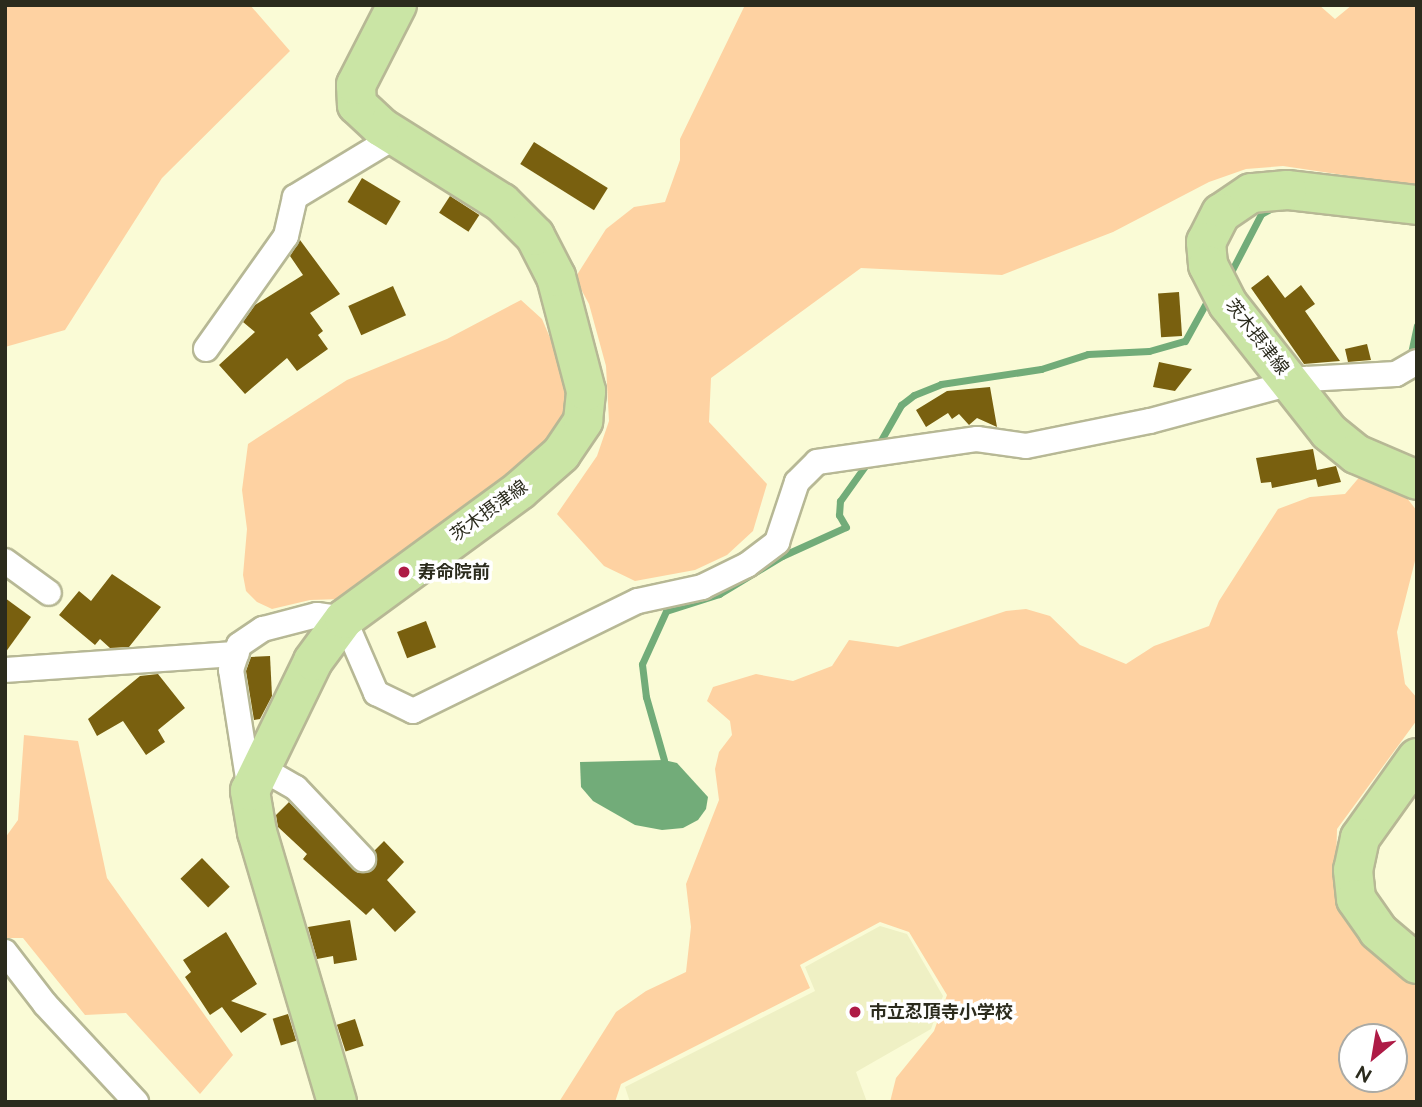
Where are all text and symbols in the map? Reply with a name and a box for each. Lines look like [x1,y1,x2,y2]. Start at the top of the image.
street label: 茨木摂津線 [1221,295,1293,379]
street label: 茨木摂津線 [446,476,532,546]
place label: 寿命院前 [418,561,490,583]
marker: 寿命院前 [396,564,412,580]
place label: 市立忍頂寺小学校 [869,1001,1013,1023]
marker: 市立忍頂寺小学校 [847,1004,863,1020]
north arrow [1338,1023,1408,1093]
text: N [1352,1061,1375,1088]

